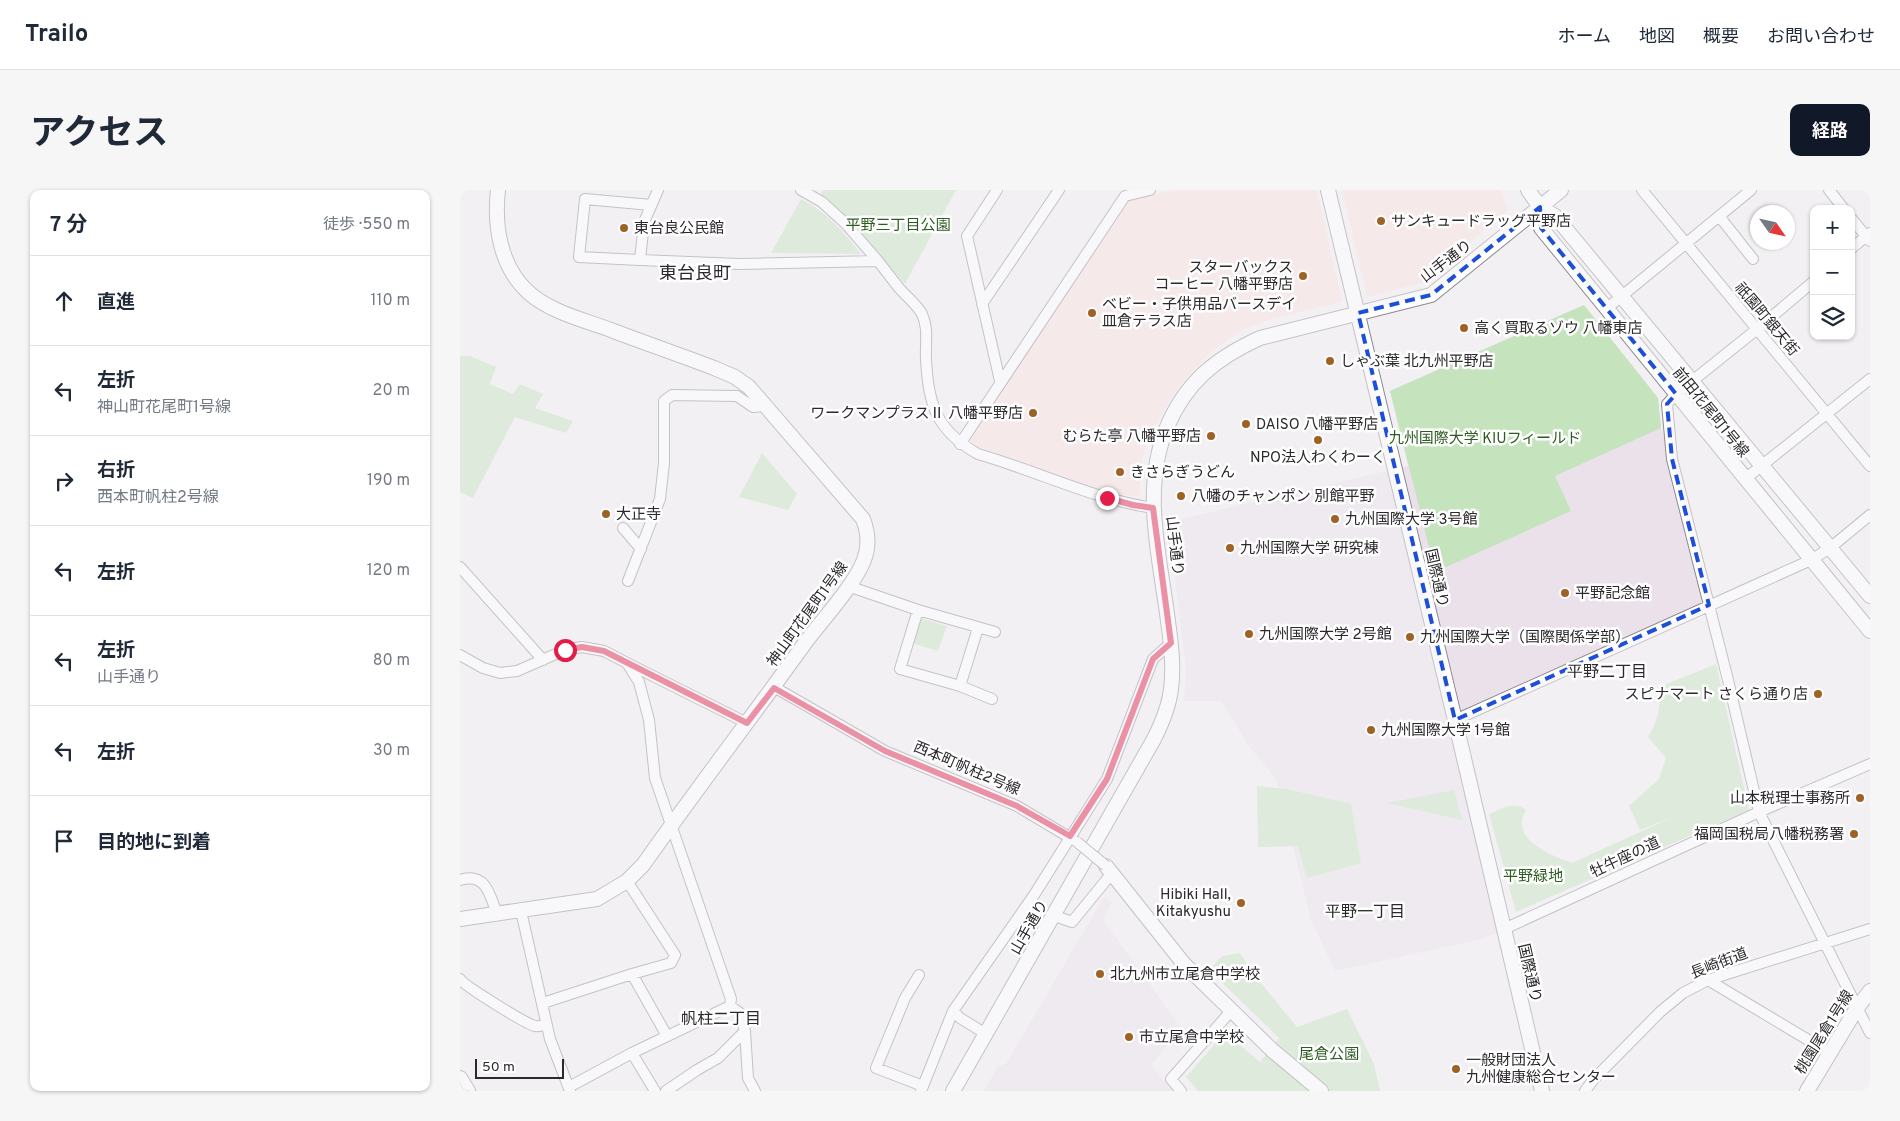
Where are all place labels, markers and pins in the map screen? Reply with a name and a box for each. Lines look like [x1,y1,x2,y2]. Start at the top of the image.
place label: サンキュードラッグ平野店 [1391,213,1571,232]
marker: サンキュードラッグ平野店 [1375,215,1387,227]
place label: 東台良公民館 [634,220,724,239]
marker: 東台良公民館 [618,222,630,234]
place label: スターバックス コーヒー 八幡平野店 [1154,259,1293,295]
marker: スターバックス コーヒー 八幡平野店 [1297,270,1309,282]
place label: ベビー・子供用品バースデイ 皿倉テラス店 [1102,295,1296,332]
marker: ベビー・子供用品バースデイ 皿倉テラス店 [1086,307,1098,319]
place label: 高く買取るゾウ 八幡東店 [1474,320,1643,339]
marker: 高く買取るゾウ 八幡東店 [1458,322,1470,334]
place label: しゃぶ葉 北九州平野店 [1340,352,1494,372]
marker: しゃぶ葉 北九州平野店 [1324,355,1336,367]
place label: ワークマンプラスⅡ 八幡平野店 [810,405,1023,424]
marker: ワークマンプラスⅡ 八幡平野店 [1027,407,1039,419]
place label: DAISO 八幡平野店 [1256,416,1378,435]
marker: DAISO 八幡平野店 [1240,418,1252,430]
place label: むらた亭 八幡平野店 [1062,428,1201,447]
marker: むらた亭 八幡平野店 [1205,430,1217,442]
marker: NPO法人わくわーく [1312,434,1324,446]
place label: NPO法人わくわーく [1250,449,1386,468]
place label: きさらぎうどん [1130,464,1235,483]
marker: きさらぎうどん [1114,466,1126,478]
place label: 八幡のチャンポン 別館平野 [1191,488,1374,507]
marker: 八幡のチャンポン 別館平野 [1175,490,1187,502]
place label: 大正寺 [616,506,661,525]
marker: 大正寺 [600,508,612,520]
place label: 九州国際大学 3号館 [1345,510,1478,530]
marker: 九州国際大学 3号館 [1329,513,1341,525]
place label: 九州国際大学 研究棟 [1240,539,1379,559]
marker: 九州国際大学 研究棟 [1224,542,1236,554]
place label: 平野記念館 [1575,585,1650,604]
marker: 平野記念館 [1559,587,1571,599]
place label: 九州国際大学 2号館 [1259,625,1392,645]
marker: 九州国際大学 2号館 [1243,628,1255,640]
place label: 九州国際大学（国際関係学部） [1420,628,1630,648]
marker: 九州国際大学（国際関係学部） [1404,631,1416,643]
place label: スピナマート さくら通り店 [1624,686,1808,705]
marker: スピナマート さくら通り店 [1812,688,1824,700]
place label: 九州国際大学 1号館 [1381,721,1510,741]
marker: 九州国際大学 1号館 [1365,724,1377,736]
place label: 山本税理士事務所 [1730,790,1850,809]
marker: 山本税理士事務所 [1854,792,1866,804]
place label: 福岡国税局八幡税務署 [1694,826,1844,845]
marker: 福岡国税局八幡税務署 [1848,828,1860,840]
place label: Hibiki Hall, Kitakyushu [1156,886,1231,922]
marker: Hibiki Hall, Kitakyushu [1235,897,1247,909]
place label: 北九州市立尾倉中学校 [1110,965,1260,985]
marker: 北九州市立尾倉中学校 [1094,968,1106,980]
place label: 市立尾倉中学校 [1139,1029,1244,1048]
marker: 市立尾倉中学校 [1123,1031,1135,1043]
place label: 一般財団法人 九州健康総合センター [1466,1052,1616,1088]
marker: 一般財団法人 九州健康総合センター [1450,1063,1462,1075]

